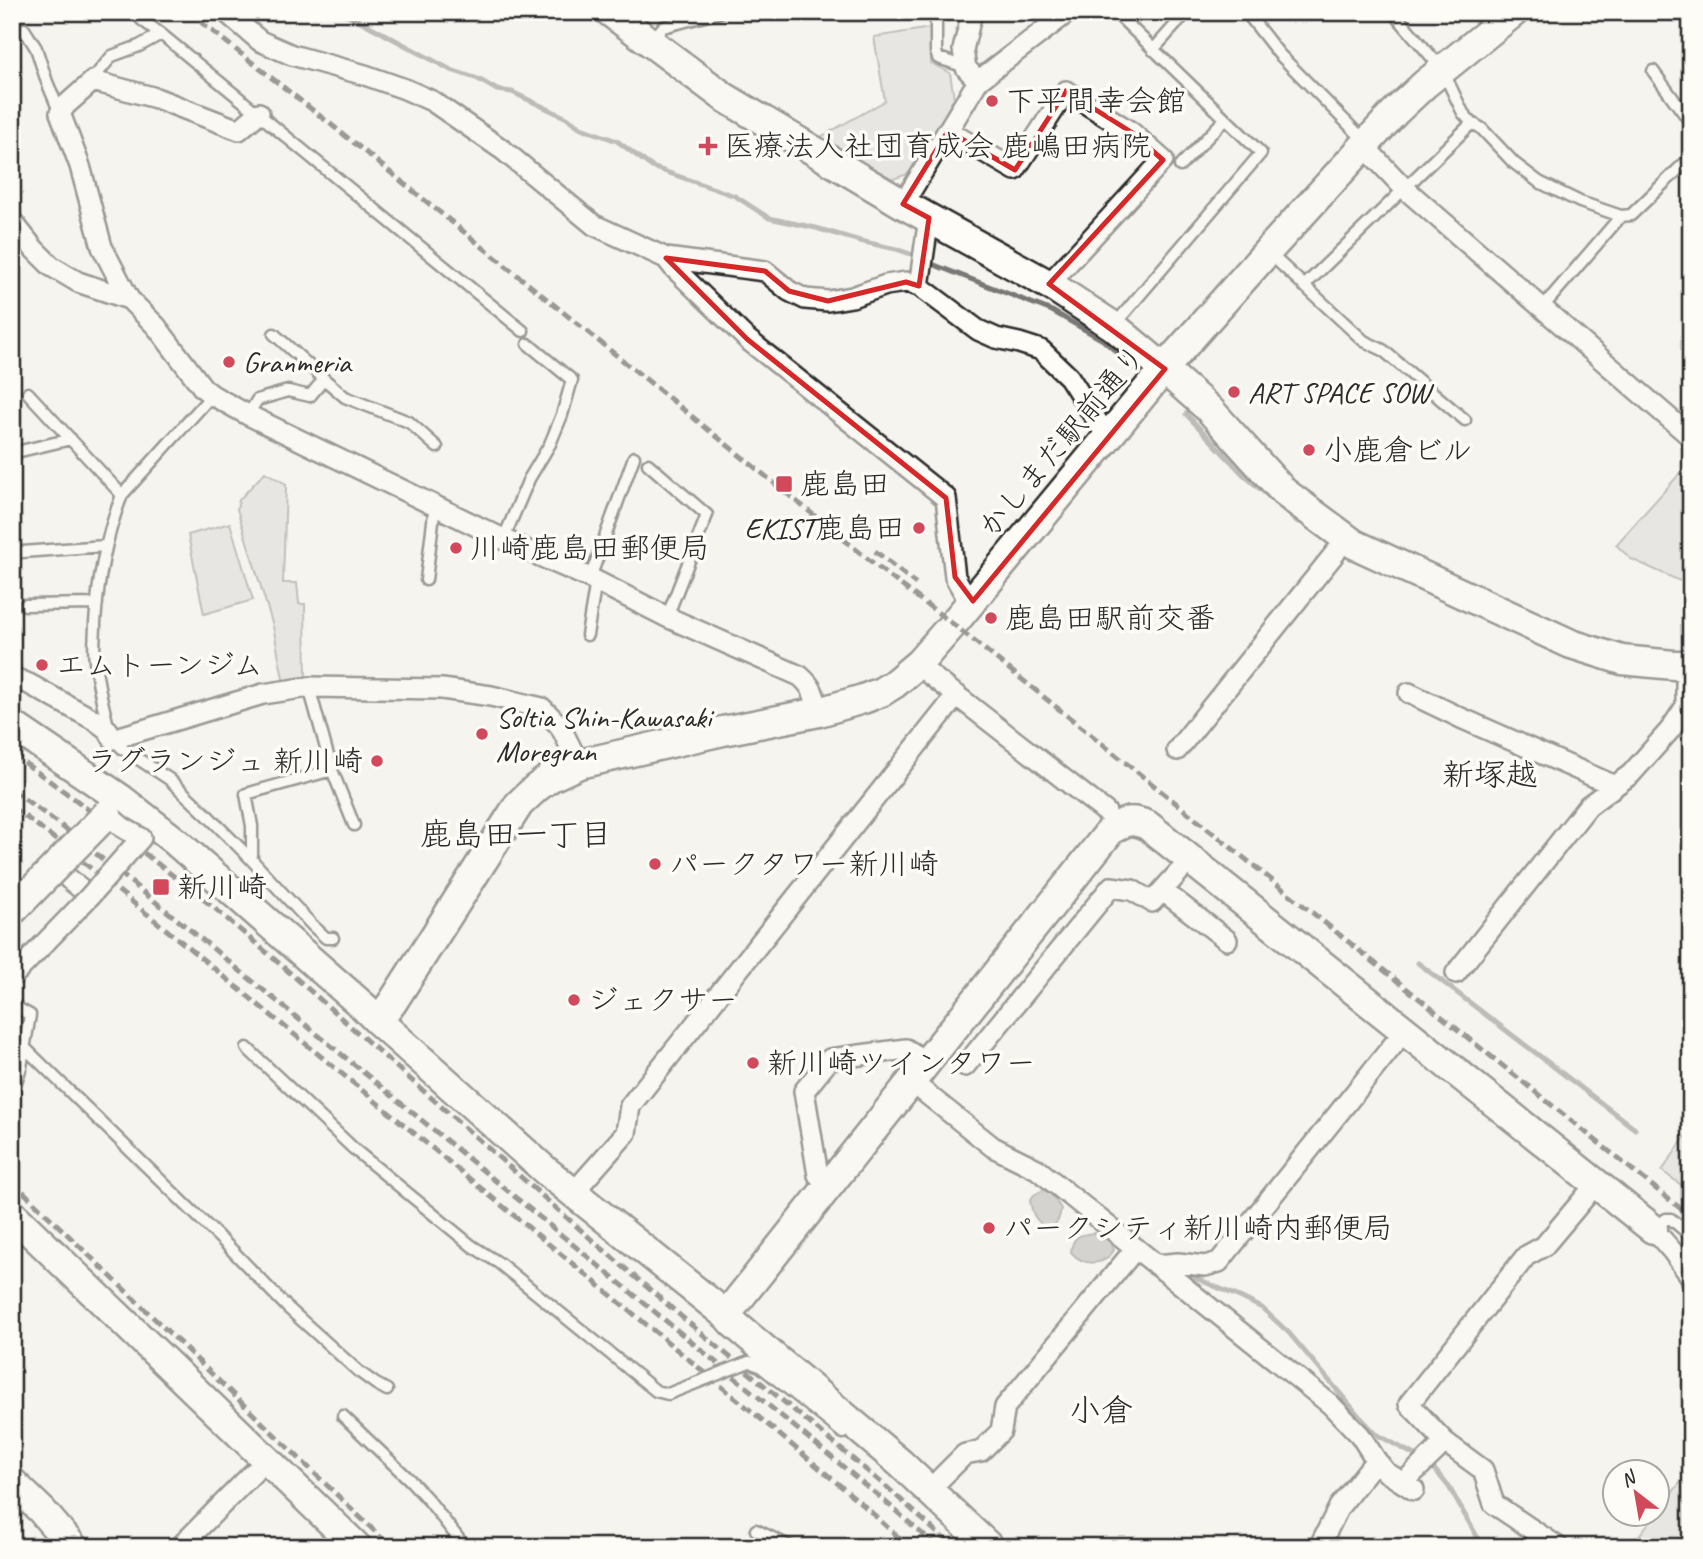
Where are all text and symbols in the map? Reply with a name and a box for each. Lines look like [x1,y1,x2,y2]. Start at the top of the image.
place label: 下平間幸会館 [1006,82,1186,120]
marker: 下平間幸会館 [984,93,1000,109]
place label: 医療法人社団育成会 鹿嶋田病院 [724,127,1151,165]
marker: 医療法人社団育成会 鹿嶋田病院 [698,136,718,156]
street label: かしまだ駅前通り [970,337,1154,545]
place label: Granmeria [243,343,353,381]
marker: Granmeria [221,354,237,370]
place label: ART SPACE SOW [1248,373,1435,411]
marker: ART SPACE SOW [1226,384,1242,400]
place label: 小鹿倉ビル [1323,431,1472,469]
marker: 小鹿倉ビル [1301,442,1317,458]
place label: 鹿島田 [800,465,890,503]
marker: 鹿島田 [774,474,794,494]
place label: EKIST鹿島田 [744,509,905,547]
marker: EKIST鹿島田 [911,520,927,536]
place label: 川崎鹿島田郵便局 [470,529,710,567]
marker: 川崎鹿島田郵便局 [448,540,464,556]
place label: 鹿島田駅前交番 [1005,599,1215,637]
marker: 鹿島田駅前交番 [983,610,999,626]
place label: エムトーンジム [56,646,263,684]
marker: エムトーンジム [34,657,50,673]
place label: Soltia Shin-Kawasaki Moregran [496,698,715,770]
marker: Soltia Shin-Kawasaki Moregran [474,726,490,742]
place label: ラグランジュ 新川崎 [87,742,363,780]
marker: ラグランジュ 新川崎 [369,753,385,769]
district label: 新塚越 [1442,754,1538,795]
district label: 鹿島田一丁目 [420,814,612,855]
place label: パークタワー新川崎 [669,845,938,883]
marker: パークタワー新川崎 [647,856,663,872]
place label: 新川崎 [177,868,267,906]
marker: 新川崎 [151,877,171,897]
place label: ジェクサー [588,981,738,1019]
marker: ジェクサー [566,992,582,1008]
place label: 新川崎ツインタワー [767,1044,1036,1082]
marker: 新川崎ツインタワー [745,1055,761,1071]
place label: パークシティ新川崎内郵便局 [1003,1209,1393,1247]
marker: パークシティ新川崎内郵便局 [981,1220,997,1236]
district label: 小倉 [1069,1390,1133,1431]
north arrow [1602,1458,1672,1528]
text: N [1617,1464,1642,1493]

